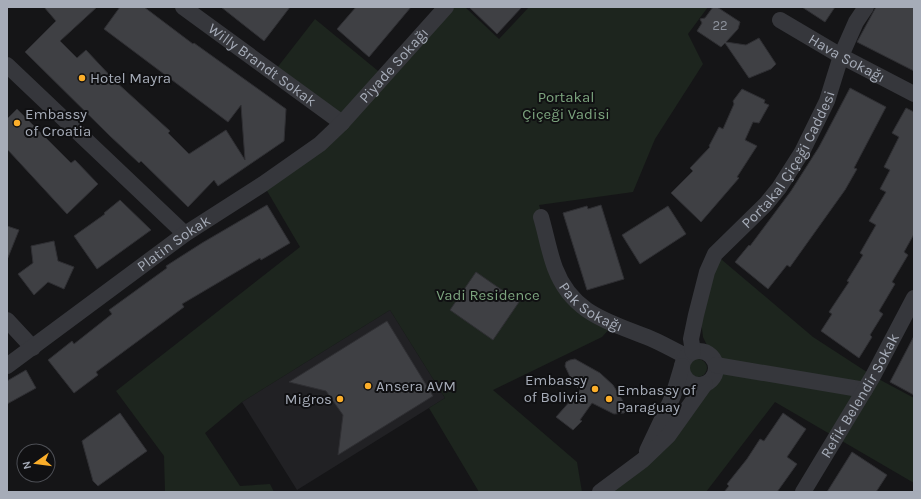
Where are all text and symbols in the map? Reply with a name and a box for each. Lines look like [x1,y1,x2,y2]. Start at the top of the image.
house number: 22 [712,18,728,33]
street label: Willy Brandt Sokak [205,19,320,110]
street label: Piyade Sokağı [355,24,432,107]
street label: Hava Sokağı [805,30,888,86]
place label: Hotel Mayra [90,69,171,87]
marker: Hotel Mayra [77,73,87,83]
park label: Portakal Çiçeği Vadisi [522,88,610,123]
street label: Portakal Çiçeği Caddesi [738,88,839,232]
place label: Embassy of Croatia [25,105,91,140]
marker: Embassy of Croatia [12,118,22,128]
street label: Platin Sokak [133,211,214,276]
street label: Pak Sokağı [555,279,625,336]
park label: Vadi Residence [436,286,540,304]
street label: Refik Belendir Sokak [817,330,903,461]
place label: Embassy of Bolivia [524,371,587,406]
place label: Ansera AVM [376,377,456,395]
marker: Ansera AVM [363,381,373,391]
place label: Embassy of Paraguay [617,381,697,416]
marker: Embassy of Bolivia [590,384,600,394]
place label: Migros [285,390,332,408]
marker: Migros [335,394,345,404]
marker: Embassy of Paraguay [604,394,614,404]
north arrow [16,443,56,483]
text: N [20,460,34,471]

